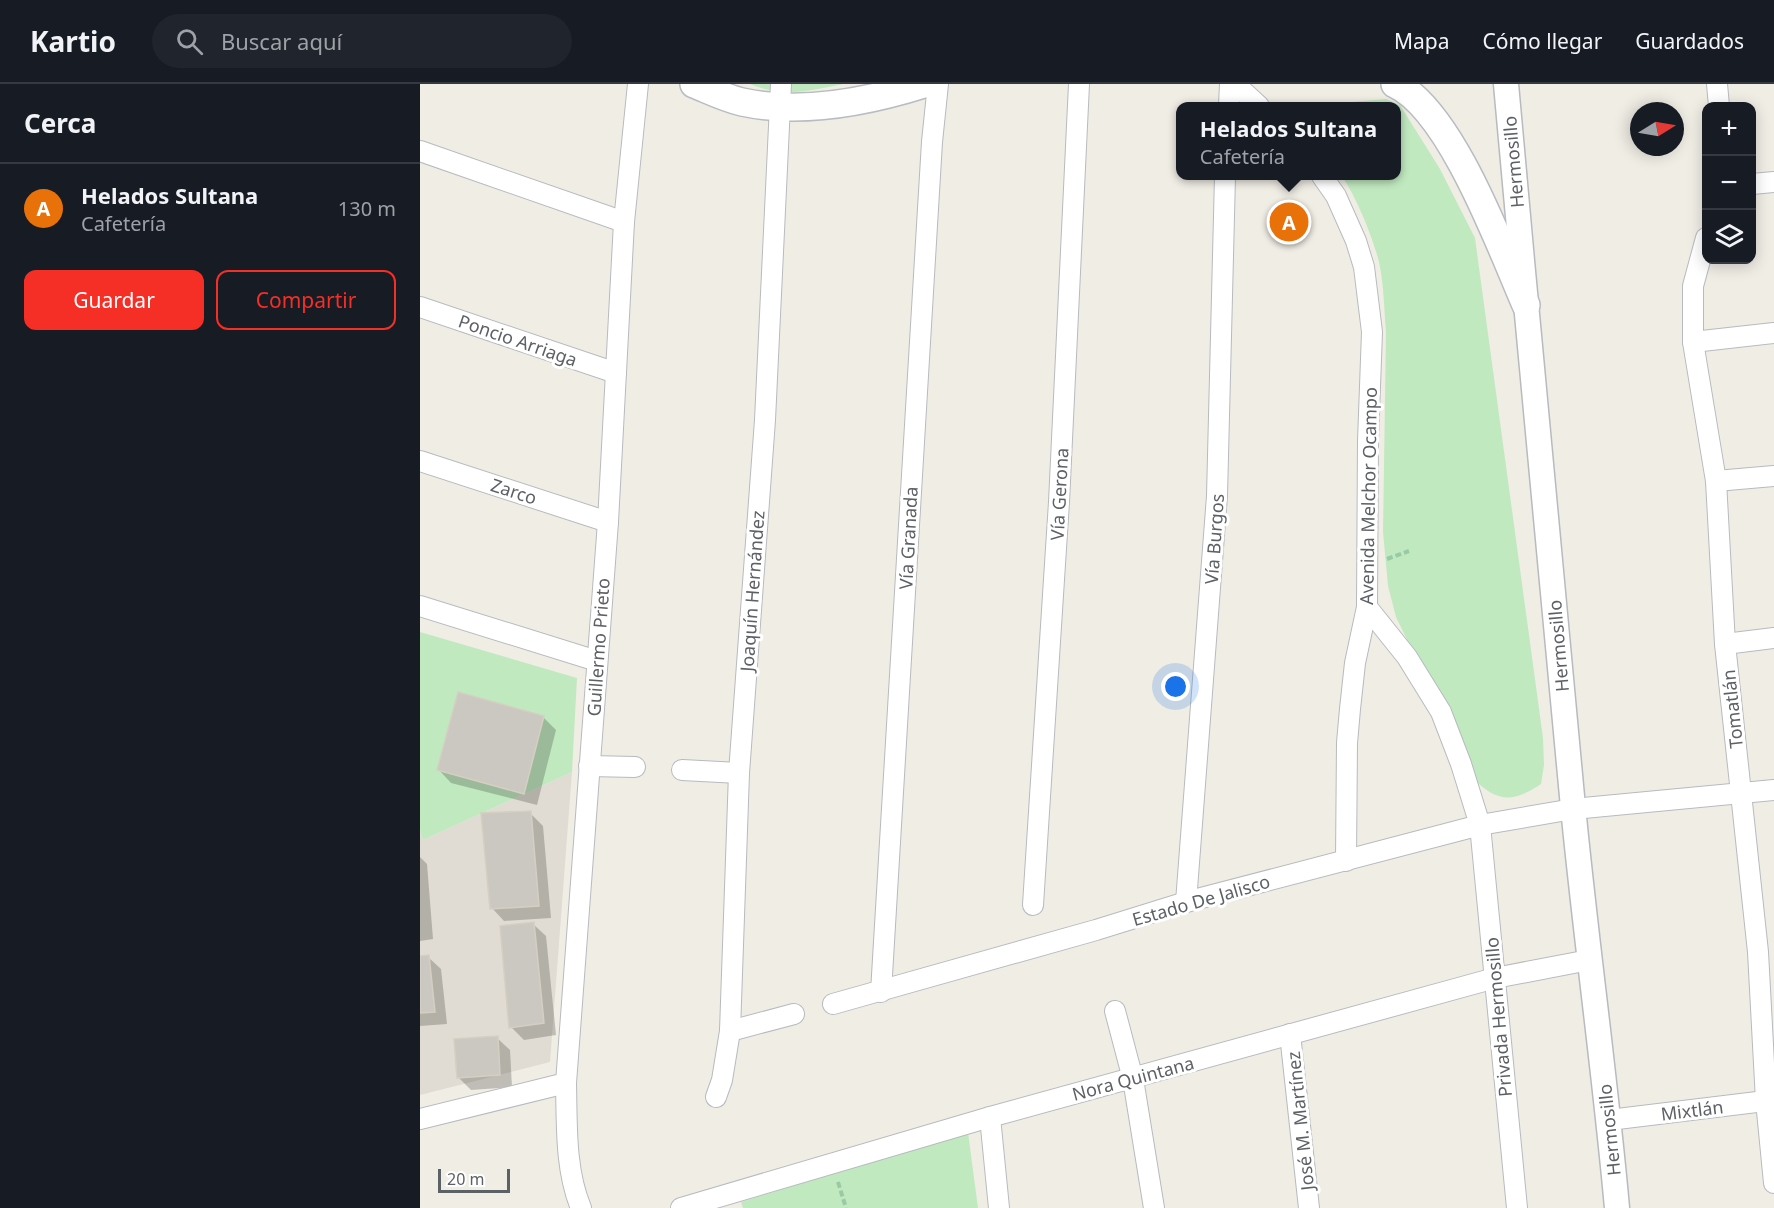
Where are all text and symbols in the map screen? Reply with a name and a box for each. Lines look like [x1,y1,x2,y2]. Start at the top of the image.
search box [152,14,572,68]
text: Kartio [30,22,116,60]
icon: search [173,25,206,58]
text: Buscar aquí [221,26,342,56]
text: Mapa [1394,27,1449,55]
text: Cómo llegar [1482,27,1602,55]
text: Guardados [1635,27,1744,55]
popup [1176,102,1401,180]
north arrow [1630,102,1684,156]
map controls [1702,102,1756,264]
button: + [1702,102,1756,156]
text: Cerca [24,105,96,141]
text: Helados Sultana [1200,113,1377,143]
street label: Hermosillo [1497,115,1529,209]
text: Cafetería [1200,143,1285,170]
button: − [1702,156,1756,210]
text: Helados Sultana [81,180,258,210]
text: A [37,195,50,222]
text: 130 m [338,195,396,222]
pin: A [1270,200,1308,244]
text: Cafetería [81,210,166,237]
button: layers [1702,210,1756,264]
button: Guardar [24,270,204,330]
button: Compartir [216,270,396,330]
street label: Poncio Arriaga [455,308,581,372]
street label: Avenida Melchor Ocampo [1354,387,1382,605]
street label: Vía Gerona [1045,447,1073,541]
street label: Zarco [488,472,540,510]
street label: Vía Granada [893,486,923,590]
street label: Vía Burgos [1199,493,1229,585]
street label: Joaquín Hernández [734,510,770,674]
street label: Guillermo Prieto [581,577,615,717]
street label: Hermosillo [1542,599,1574,693]
street label: Tomatlán [1716,668,1748,750]
your location [1161,672,1190,701]
street label: Estado De Jalisco [1129,869,1273,931]
street label: Privada Hermosillo [1479,936,1517,1098]
street label: Nora Quintana [1069,1050,1197,1106]
street label: José M. Martínez [1281,1050,1319,1194]
street label: Hermosillo [1592,1083,1626,1177]
street label: Mixtlán [1659,1094,1725,1126]
scale bar [438,1166,510,1194]
text: 20 m [447,1168,484,1190]

